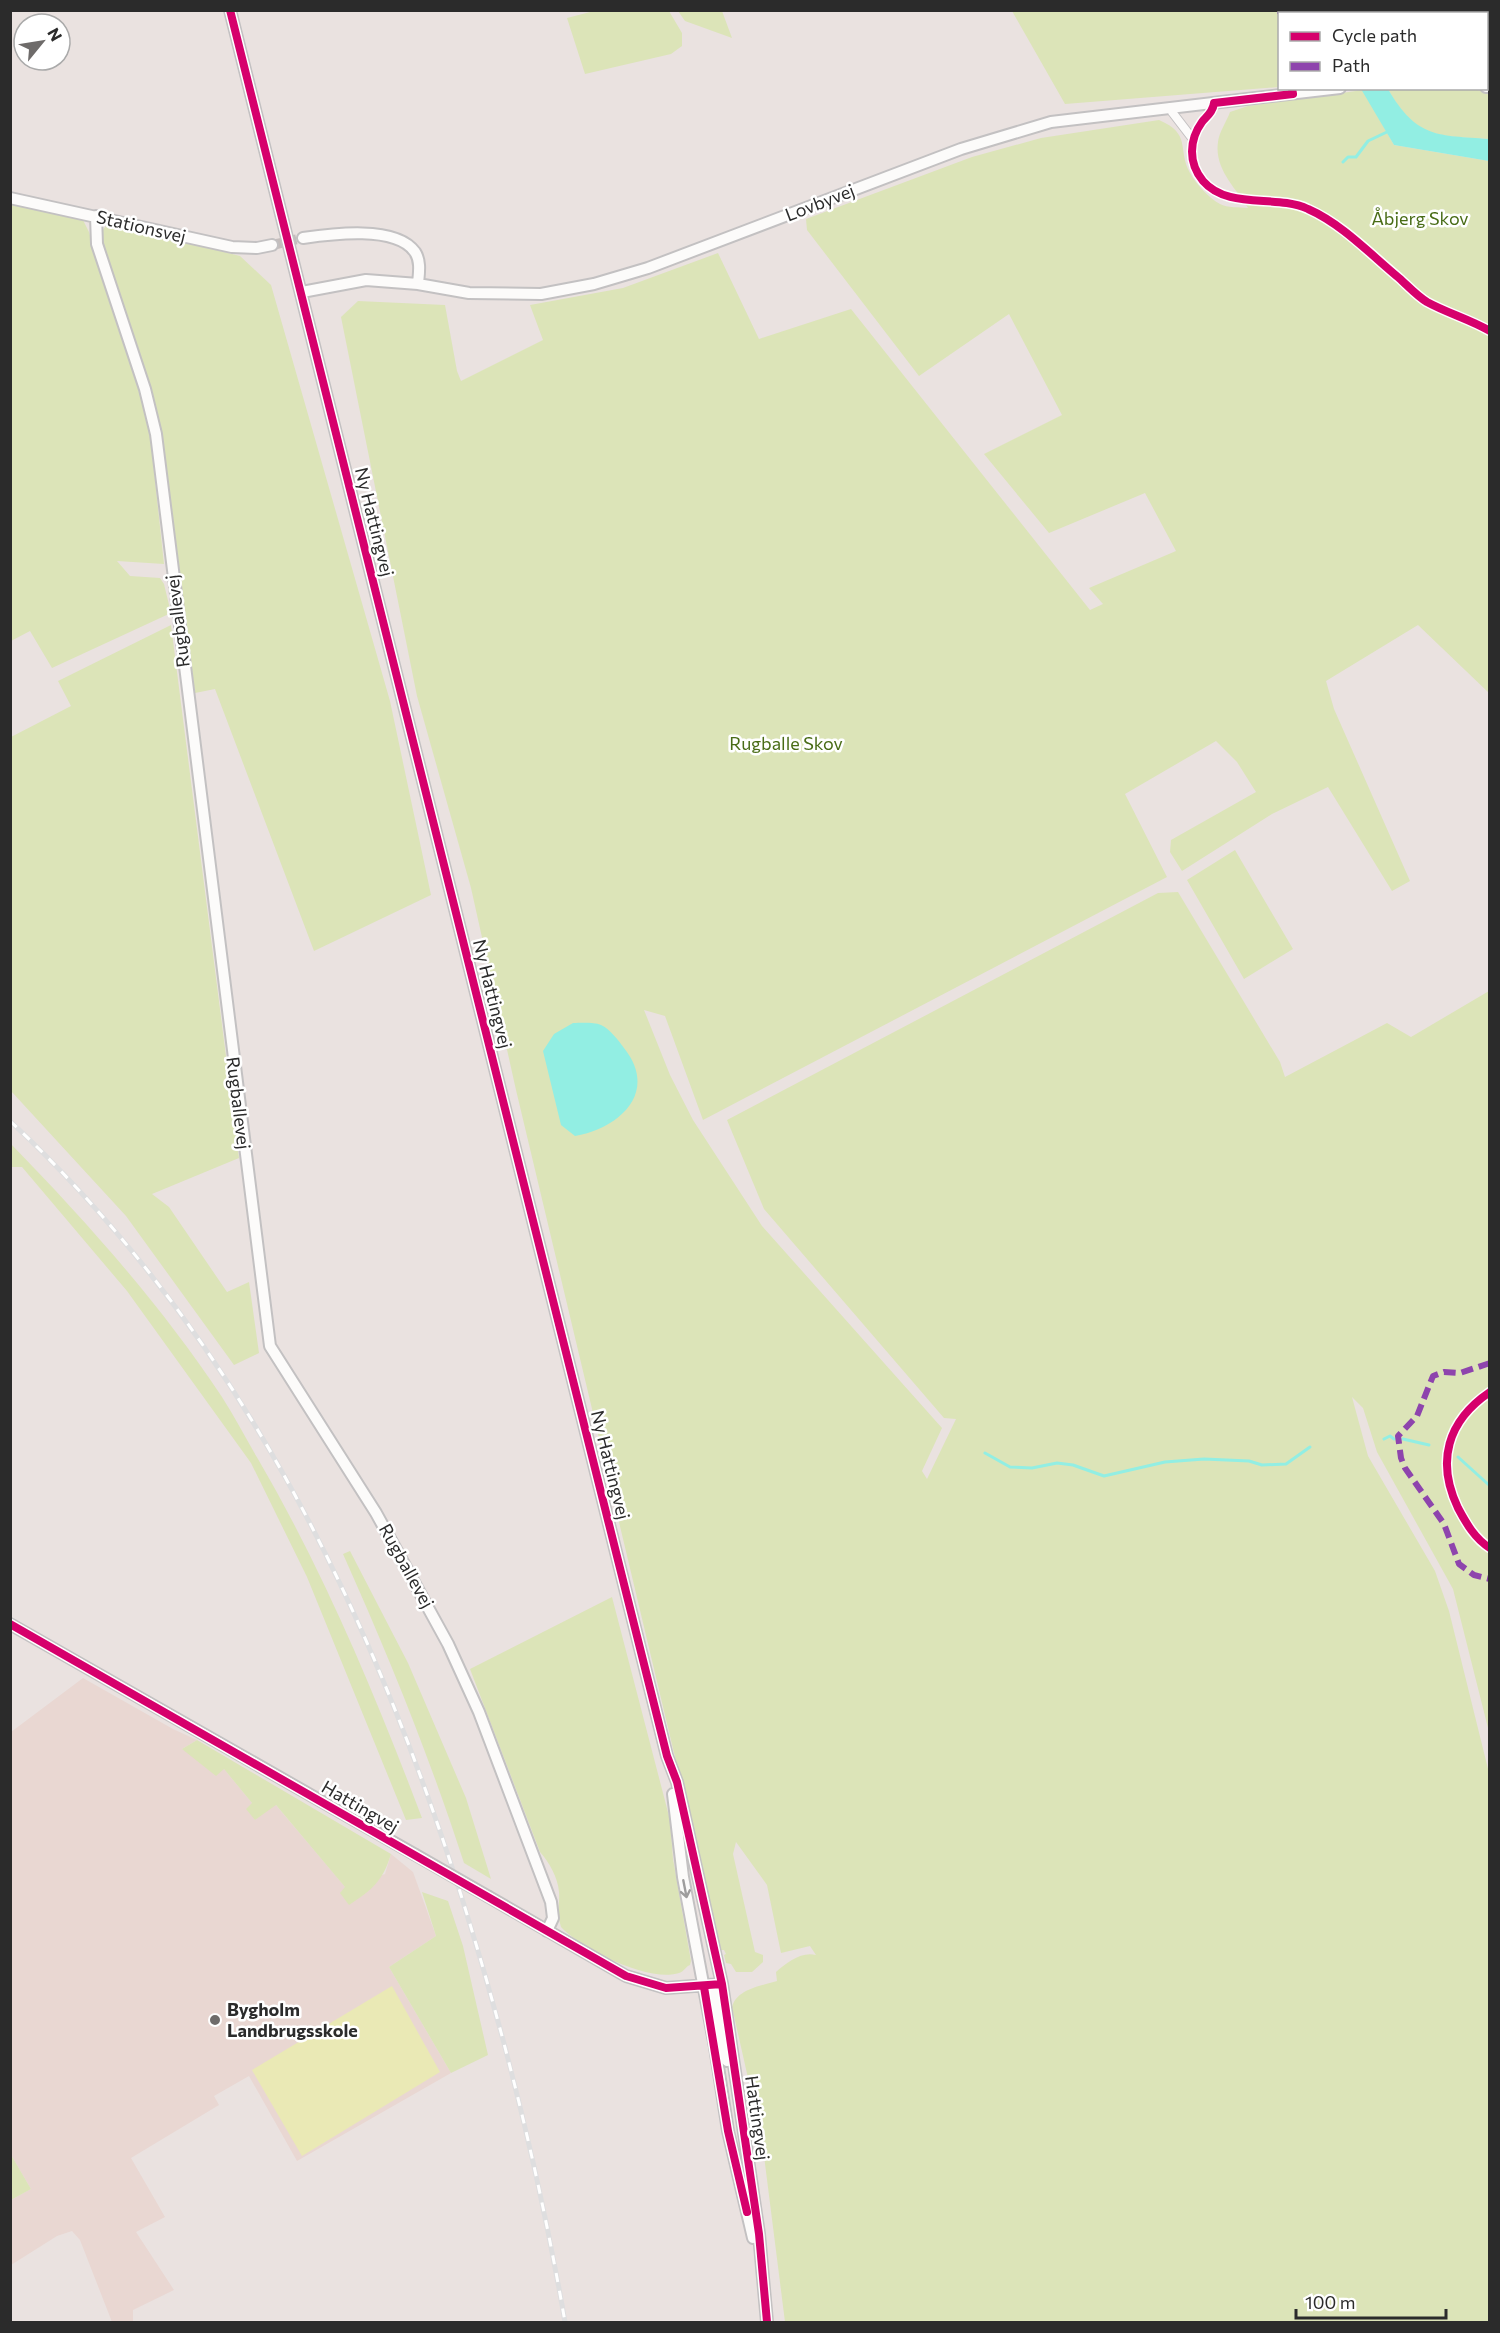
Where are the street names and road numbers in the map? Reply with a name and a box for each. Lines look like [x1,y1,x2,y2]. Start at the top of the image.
street label: Lovbyvej [782,179,858,225]
street label: Stationsvej [94,205,188,247]
street label: Ny Hattingvej [351,465,399,579]
street label: Rugballevej [160,574,194,669]
street label: Ny Hattingvej [469,937,517,1051]
street label: Rugballevej [222,1055,256,1150]
street label: Ny Hattingvej [587,1408,635,1522]
street label: Rugballevej [375,1519,439,1612]
street label: Hattingvej [318,1775,403,1837]
street label: Hattingvej [741,2074,775,2162]

